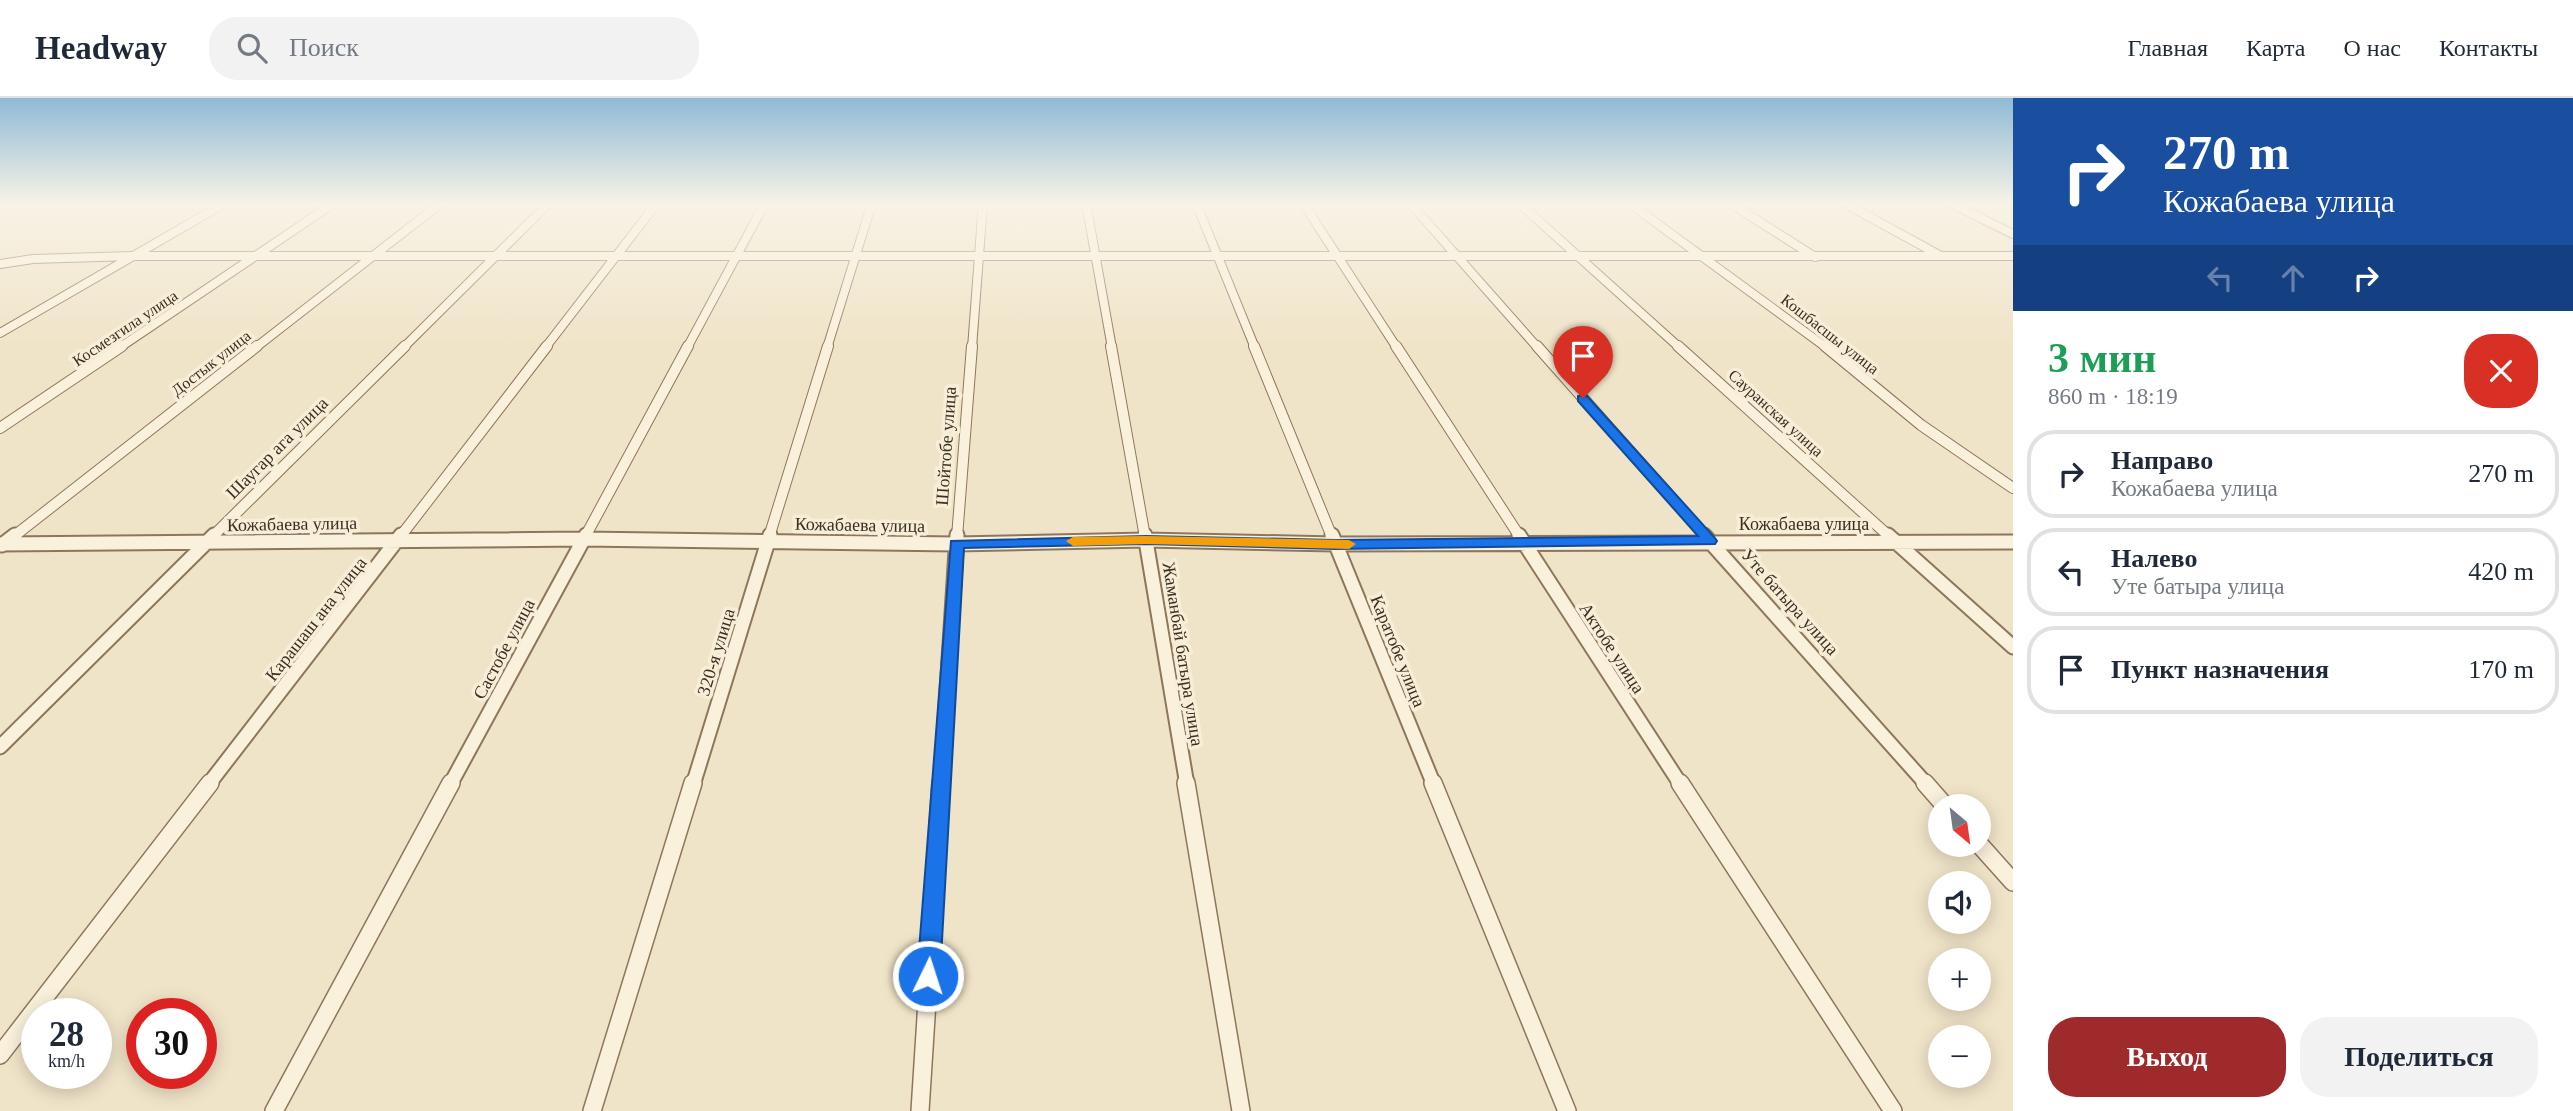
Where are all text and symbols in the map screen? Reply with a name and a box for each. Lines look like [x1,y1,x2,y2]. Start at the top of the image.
search box [209,17,699,80]
icon: search [233,29,271,67]
text: Headway [35,30,167,66]
text: Поиск [289,33,359,62]
text: Главная [2127,35,2208,61]
text: Карта [2246,35,2305,61]
text: О нас [2343,35,2401,61]
text: Контакты [2439,35,2538,61]
text: 270 m [2163,125,2290,180]
icon: right [2048,126,2139,217]
text: Кожабаева улица [2163,183,2395,219]
icon: left [2201,259,2239,297]
icon: ahead [2274,259,2312,297]
icon: right [2347,259,2385,297]
street label: Космезгила улица [69,287,181,370]
street label: Кошбасшы улица [1777,291,1882,378]
pin [1553,326,1613,398]
street label: Достык улица [168,327,254,400]
button: close [2464,334,2538,408]
text: 3 мин [2048,335,2157,381]
icon: arrive [1564,337,1602,375]
street label: Сауранская улица [1725,366,1827,461]
text: 860 m · 18:19 [2048,384,2178,409]
street label: Шойтобе улица [932,386,960,506]
street label: Шаугар ага улица [222,393,332,503]
text: Направо [2111,446,2213,475]
icon: right [2052,455,2090,493]
text: 270 m [2468,459,2534,488]
text: Кожабаева улица [2111,476,2278,501]
street label: Кожабаева улица [227,513,357,535]
street label: Кожабаева улица [795,514,925,536]
street label: Кожабаева улица [1739,514,1869,534]
text: Налево [2111,544,2197,573]
street label: Уте батыра улица [1737,545,1843,659]
street label: Карашаш ана улица [261,553,371,685]
icon: left [2052,553,2090,591]
text: 420 m [2468,557,2534,586]
street label: Жаманбай батыра улица [1159,560,1207,748]
text: Уте батыра улица [2111,574,2284,599]
street label: Каратобе улица [1366,592,1430,710]
street label: Састобе улица [469,596,539,702]
street label: Актобе улица [1575,599,1649,697]
street label: 320-я улица [693,606,739,698]
icon: arrive [2052,651,2090,689]
text: Пункт назначения [2111,655,2329,684]
text: 170 m [2468,655,2534,684]
north arrow [1928,794,1992,858]
map controls [1928,794,1991,1088]
button: sound [1928,871,1991,934]
position arrow [891,939,965,1013]
button: + [1928,948,1991,1011]
speed limit sign: 30 [126,998,217,1089]
text: 28 [49,1015,84,1054]
button: Выход [2048,1017,2286,1097]
button: Поделиться [2300,1017,2538,1097]
button: − [1928,1025,1991,1088]
text: km/h [48,1051,85,1071]

